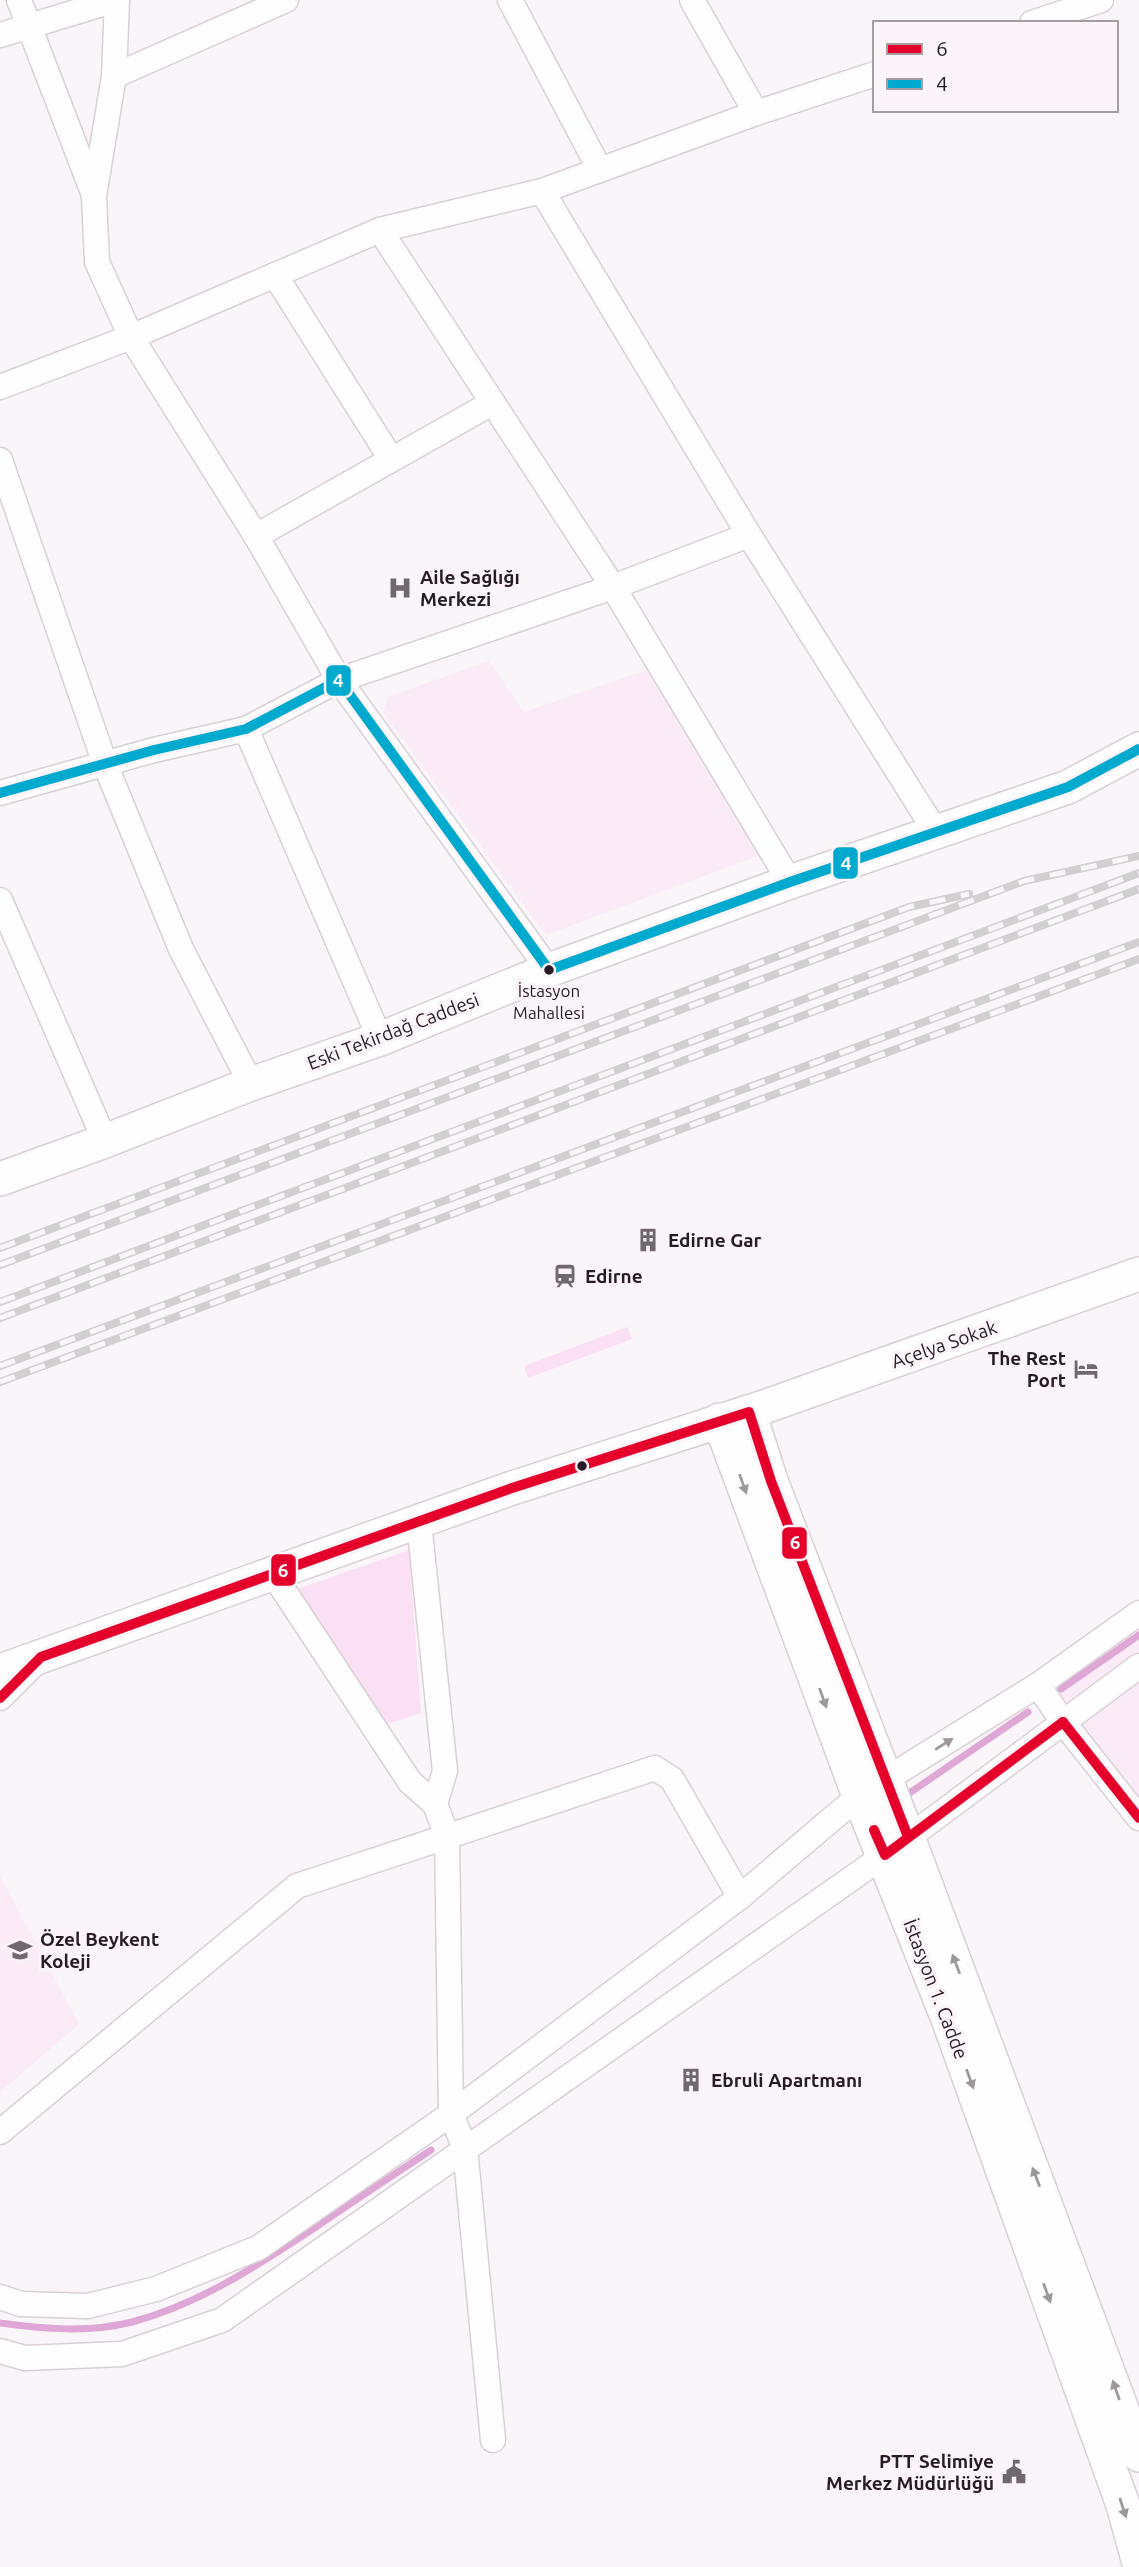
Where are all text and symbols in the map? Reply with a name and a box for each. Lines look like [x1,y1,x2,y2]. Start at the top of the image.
legend [873,21,1118,112]
text: 6 [936,36,948,60]
text: 4 [936,71,948,95]
place label: Aile Sağlığı Merkezi [420,566,520,610]
hospital icon: Aile Sağlığı Merkezi [386,574,414,602]
line badge: 4 [325,664,352,697]
text: 4 [333,669,344,691]
line badge: 4 [832,846,859,880]
text: 4 [841,852,852,874]
marker: İstasyon Mahallesi [542,963,556,977]
place label: İstasyon Mahallesi [513,981,585,1022]
street label: Eski Tekirdağ Caddesi [304,988,482,1074]
building icon: Edirne Gar [634,1226,662,1254]
place label: Edirne Gar [668,1229,762,1251]
station icon: Edirne [551,1262,579,1290]
place label: Edirne [585,1265,643,1287]
street label: Açelya Sokak [888,1316,1000,1372]
place label: The Rest Port [988,1347,1066,1391]
hotel icon: The Rest Port [1072,1355,1100,1383]
unlabelled marker [575,1459,589,1473]
one-way arrow [738,1474,749,1495]
line badge: 6 [781,1526,808,1560]
text: 6 [790,1531,800,1553]
line badge: 6 [270,1553,297,1587]
text: 6 [278,1559,288,1581]
one-way arrow [817,1687,828,1708]
one-way arrow [934,1737,953,1750]
street label: İstasyon 1. Cadde [899,1916,973,2062]
place label: Özel Beykent Koleji [40,1928,159,1972]
school or university icon: Özel Beykent Koleji [6,1936,34,1964]
one-way arrow [951,1954,962,1975]
building icon: Ebruli Apartmanı [677,2066,705,2094]
place label: Ebruli Apartmanı [711,2069,862,2091]
one-way arrow [965,2069,976,2090]
one-way arrow [1031,2167,1042,2188]
one-way arrow [1042,2283,1053,2304]
one-way arrow [1110,2380,1121,2401]
place label: PTT Selimiye Merkez Müdürlüğü [826,2450,994,2494]
public building icon: PTT Selimiye Merkez Müdürlüğü [1000,2458,1028,2486]
one-way arrow [1118,2497,1129,2518]

